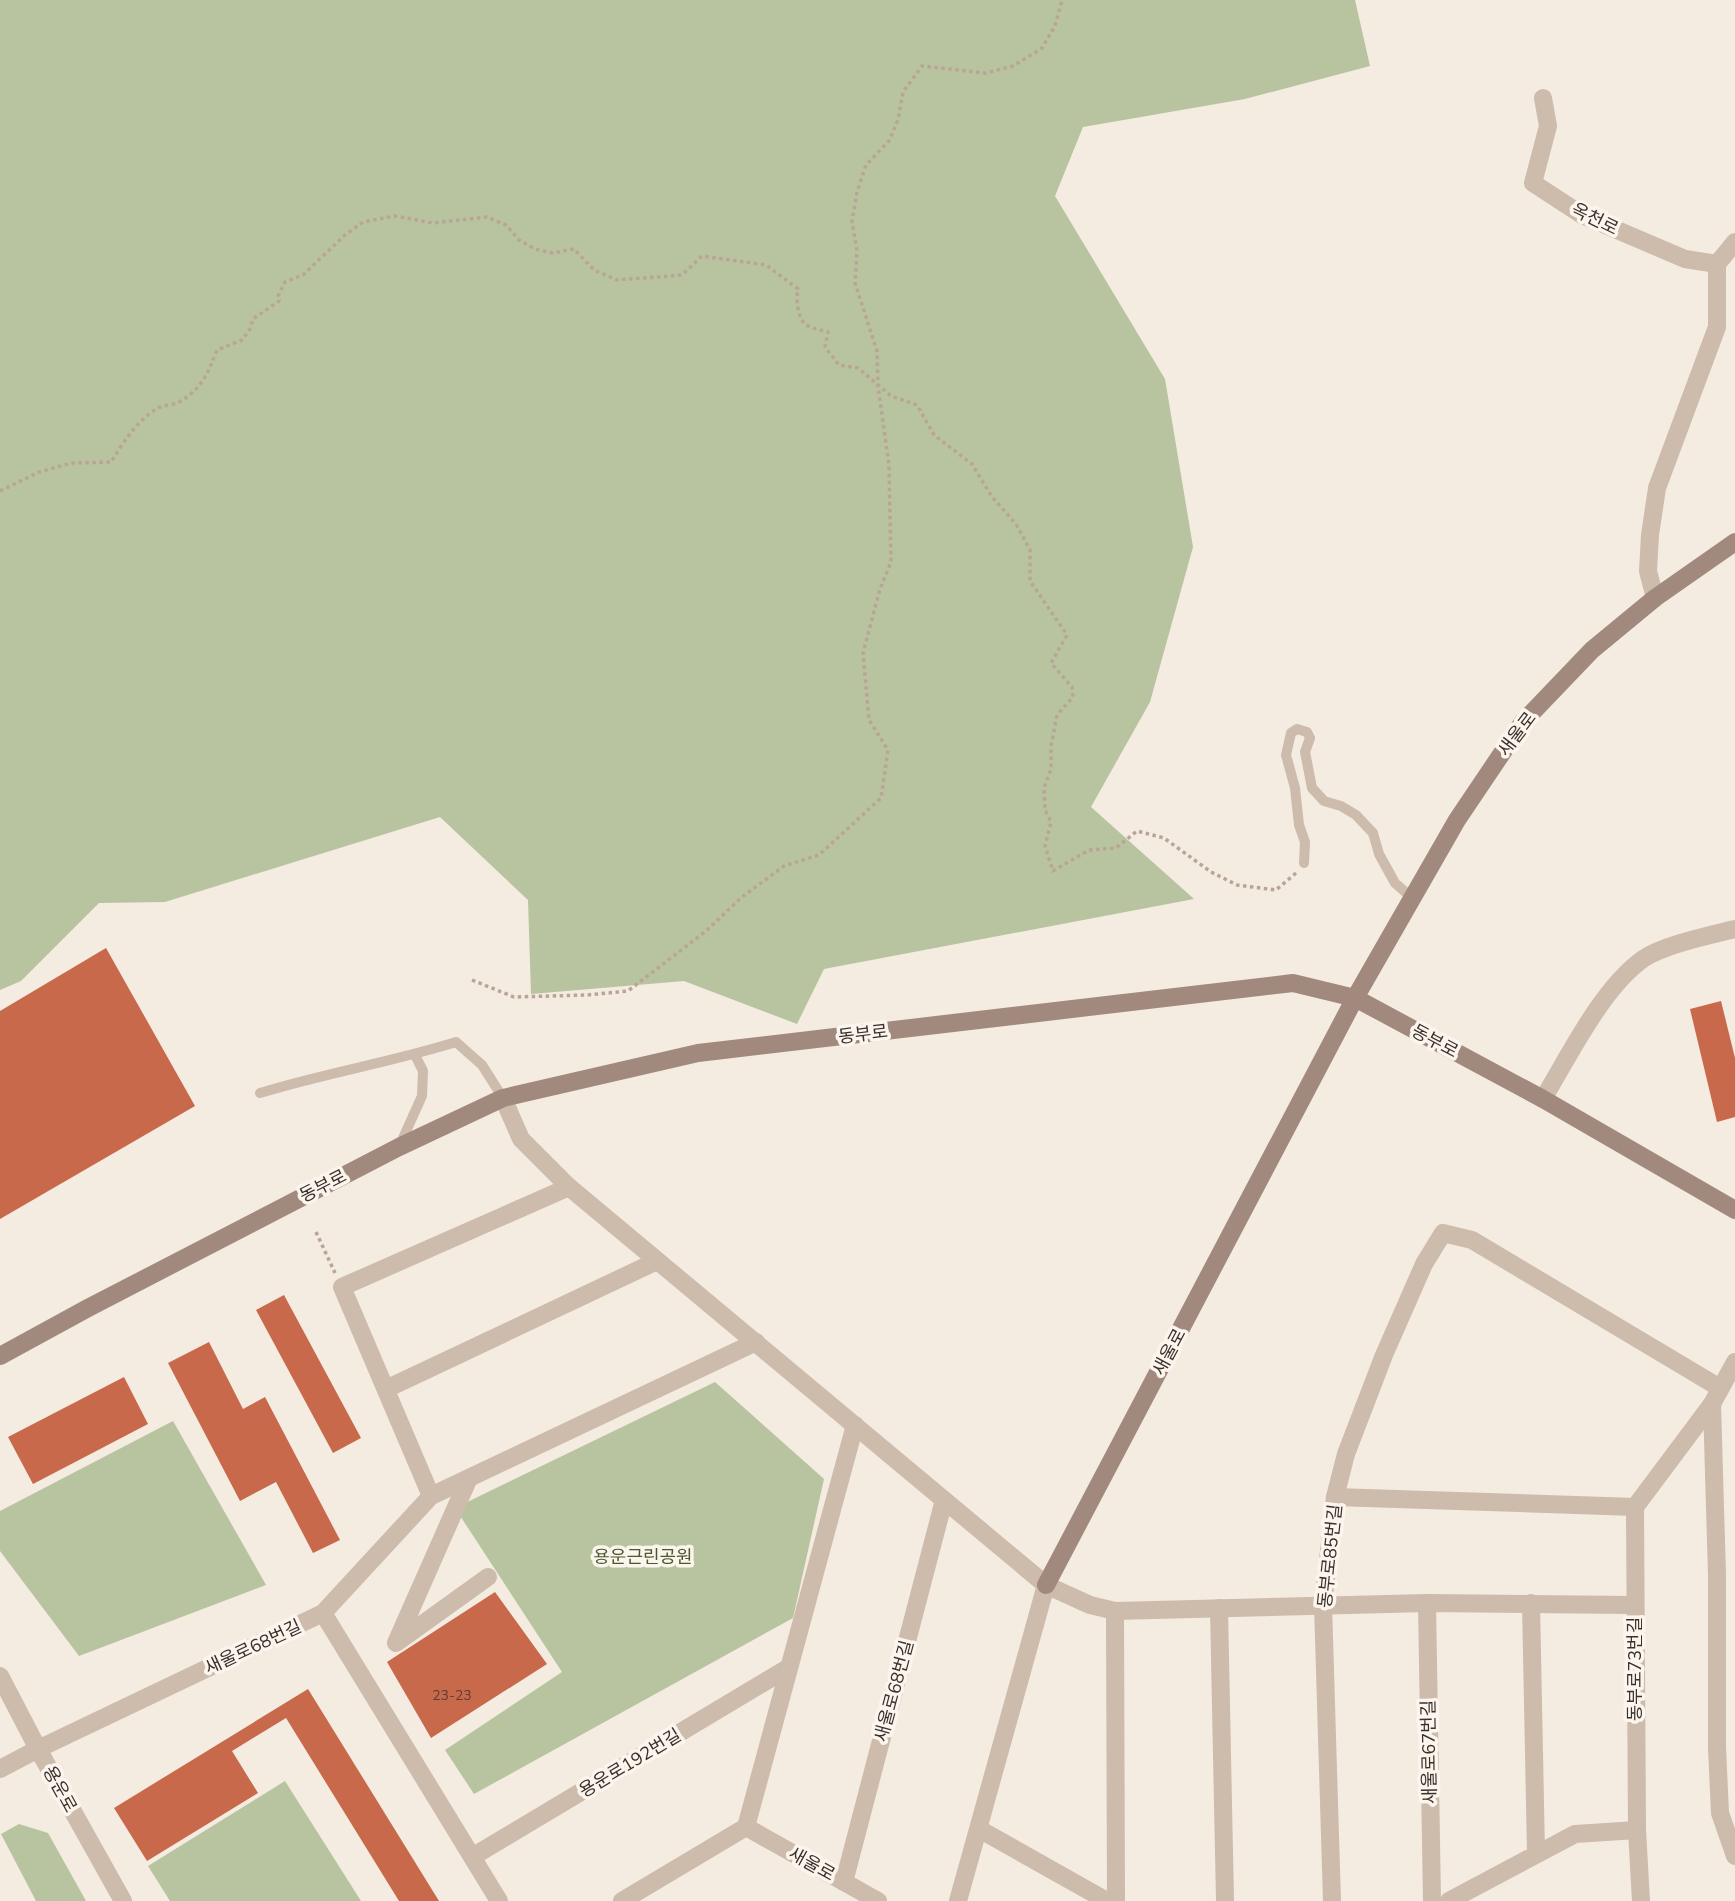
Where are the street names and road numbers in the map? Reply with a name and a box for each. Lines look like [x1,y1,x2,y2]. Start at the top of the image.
street label: 옥천로 [1567,197,1623,241]
street label: 새울로 [1492,707,1542,761]
street label: 동부로 [837,1019,889,1049]
street label: 동부로 [1407,1019,1463,1063]
street label: 동부로 [295,1164,351,1208]
street label: 새울로 [1147,1324,1191,1380]
street label: 동부로85번길 [1313,1503,1347,1609]
street label: 새울로68번길 [201,1614,305,1680]
street label: 동부로73번길 [1623,1617,1647,1721]
street label: 새울로68번길 [869,1637,919,1745]
street label: 새울로67번길 [1416,1700,1442,1804]
street label: 용운로192번길 [574,1723,686,1803]
street label: 용운로 [37,1761,83,1817]
street label: 새울로 [784,1841,840,1887]

